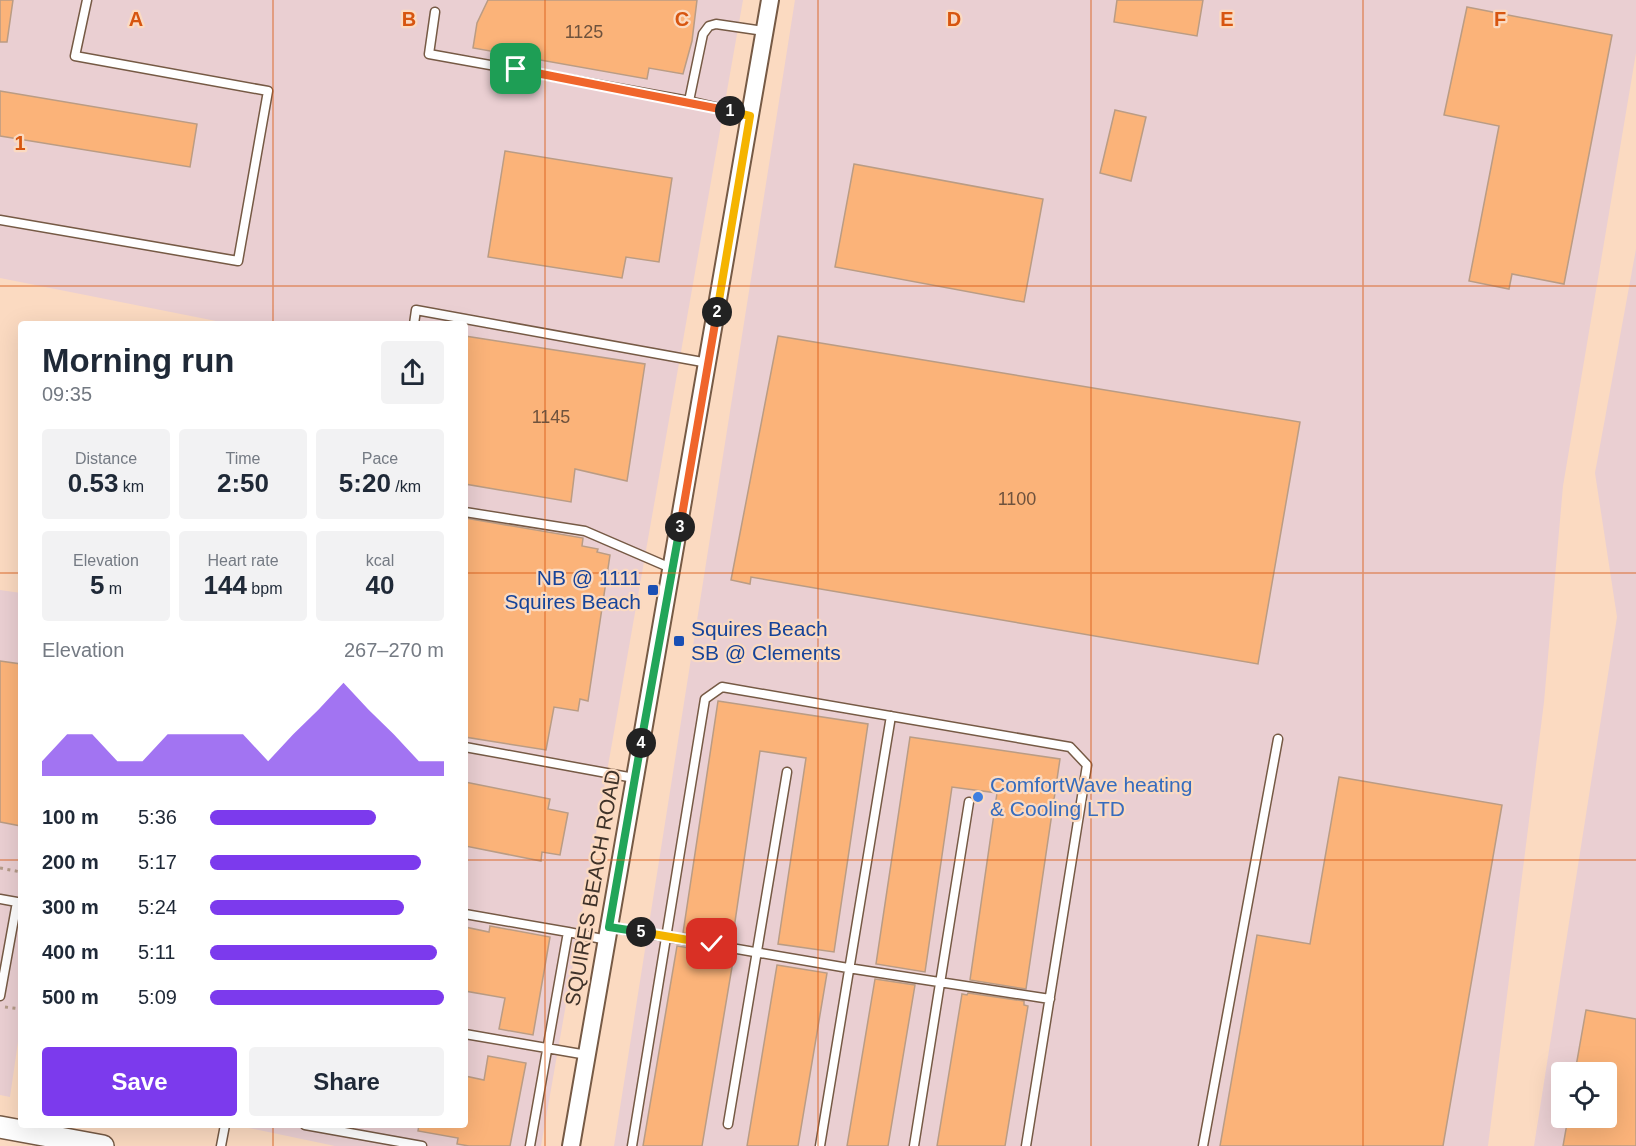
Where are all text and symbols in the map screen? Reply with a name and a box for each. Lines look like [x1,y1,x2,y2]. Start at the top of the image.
text: A [129,8,143,30]
text: B [402,8,416,30]
text: C [675,8,689,30]
text: D [947,8,961,30]
text: E [1220,8,1234,30]
text: F [1494,8,1506,30]
house number: 1125 [565,22,603,42]
pin [490,43,541,94]
icon: arrive [499,52,532,85]
pin: 1 [715,96,745,126]
text: 1 [726,102,734,119]
text: 1 [14,132,26,154]
pin: 2 [702,297,732,327]
text: 2 [713,303,721,320]
button: share [381,341,444,404]
text: Morning run [42,342,234,379]
text: 09:35 [42,383,92,405]
house number: 1145 [532,407,570,427]
text: Distance [75,450,137,467]
text: Time [226,450,260,467]
text: Pace [362,450,398,467]
text: 0.53 [68,468,118,498]
text: 2:50 [217,468,269,498]
text: 5:20 [339,468,391,498]
text: km [118,478,144,495]
text: /km [391,478,421,495]
house number: 1100 [998,489,1036,509]
pin: 3 [665,512,695,542]
text: 3 [676,518,684,535]
text: Elevation [73,552,139,569]
text: Heart rate [207,552,279,569]
text: kcal [366,552,394,569]
place label: NB @ 1111 Squires Beach [504,566,641,613]
text: 5 [90,570,104,600]
text: 144 [204,570,247,600]
text: 40 [366,570,394,600]
text: m [104,580,122,597]
text: bpm [247,580,282,597]
marker: NB @ 1111 Squires Beach [646,583,660,597]
place label: Squires Beach SB @ Clements [691,617,841,664]
marker: Squires Beach SB @ Clements [672,634,686,648]
text: Elevation [42,639,124,661]
text: 267–270 m [344,639,444,661]
pin: 4 [626,728,656,758]
text: 4 [637,734,645,751]
street label: SQUIRES BEACH ROAD [560,768,625,1008]
place label: ComfortWave heating & Cooling LTD [990,773,1192,820]
marker: ComfortWave heating & Cooling LTD [971,790,985,804]
text: 100 m [42,806,99,828]
text: 5:36 [138,806,177,828]
text: 200 m [42,851,99,873]
text: 5:17 [138,851,177,873]
text: 300 m [42,896,99,918]
text: 5:24 [138,896,177,918]
pin: 5 [626,917,656,947]
pin [686,918,737,969]
text: 5 [637,923,645,940]
icon: check [695,927,728,960]
text: 400 m [42,941,99,963]
text: 5:11 [138,941,175,963]
text: 500 m [42,986,99,1008]
text: 5:09 [138,986,177,1008]
button: Save [42,1047,237,1116]
button: Share [249,1047,444,1116]
map controls [1551,1062,1617,1128]
button: locate [1551,1062,1617,1128]

